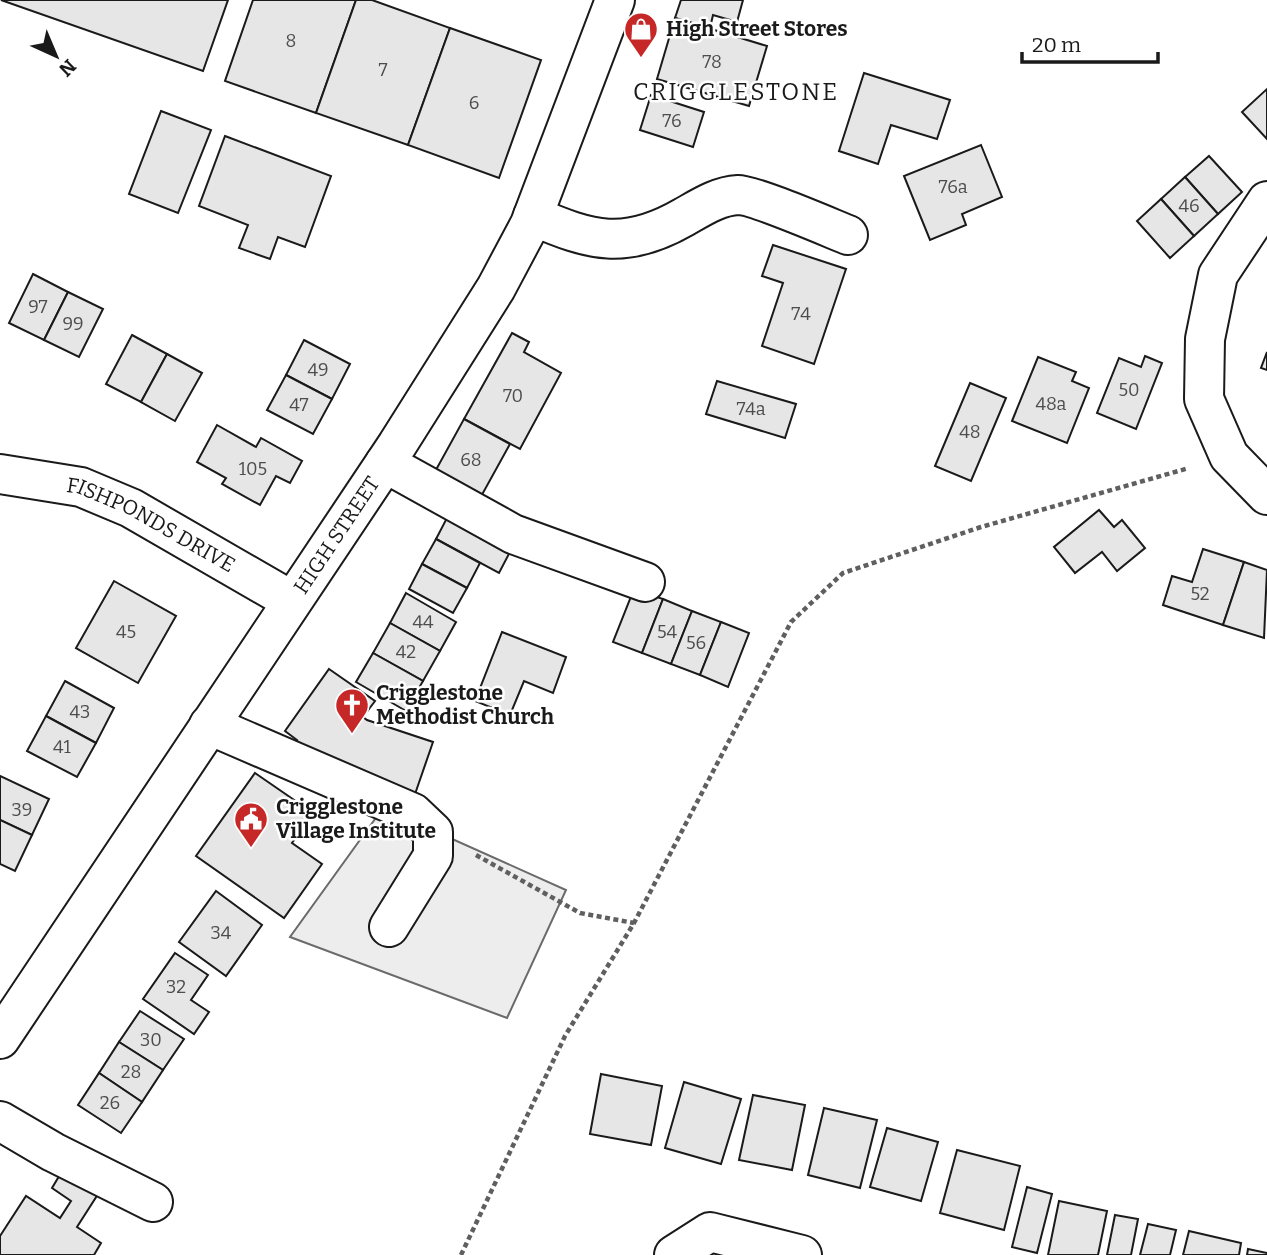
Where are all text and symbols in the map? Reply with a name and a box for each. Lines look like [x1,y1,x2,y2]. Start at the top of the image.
shop icon: High Street Stores [622,10,660,59]
place label: High Street Stores [666,16,848,42]
north arrow [21,21,91,91]
scale bar [1022,21,1158,65]
house number: 8 [286,30,296,52]
text: 20 m [1032,32,1081,58]
house number: 78 [702,51,722,73]
text: N [54,55,81,81]
house number: 7 [378,59,388,81]
district label: CRIGGLESTONE [633,78,839,106]
house number: 6 [469,92,479,114]
house number: 76 [662,110,682,132]
house number: 76a [938,176,968,198]
house number: 46 [1178,195,1200,217]
house number: 97 [28,296,48,318]
house number: 74 [791,303,811,325]
house number: 99 [62,313,84,335]
house number: 49 [307,359,329,381]
house number: 50 [1118,379,1140,401]
house number: 70 [503,385,523,407]
house number: 48a [1036,393,1067,415]
house number: 47 [289,394,309,416]
house number: 74a [736,398,766,420]
house number: 48 [959,421,981,443]
house number: 68 [460,449,482,471]
house number: 105 [239,458,267,480]
street label: FISHPONDS DRIVE [65,472,240,578]
street label: HIGH STREET [288,472,385,599]
house number: 52 [1190,583,1210,605]
house number: 44 [412,611,434,633]
house number: 45 [116,621,136,643]
house number: 54 [657,621,678,643]
house number: 56 [686,632,706,654]
house number: 42 [396,641,416,663]
place label: Crigglestone Methodist Church [376,680,555,730]
church icon: Crigglestone Methodist Church [333,686,371,735]
house number: 43 [70,701,90,723]
house number: 41 [53,736,72,758]
place label: Crigglestone Village Institute [276,794,436,844]
house number: 39 [12,799,32,821]
public building icon: Crigglestone Village Institute [232,800,270,849]
house number: 34 [211,922,232,944]
house number: 32 [166,976,186,998]
house number: 30 [140,1029,162,1051]
house number: 28 [121,1061,141,1083]
house number: 26 [100,1092,120,1114]

